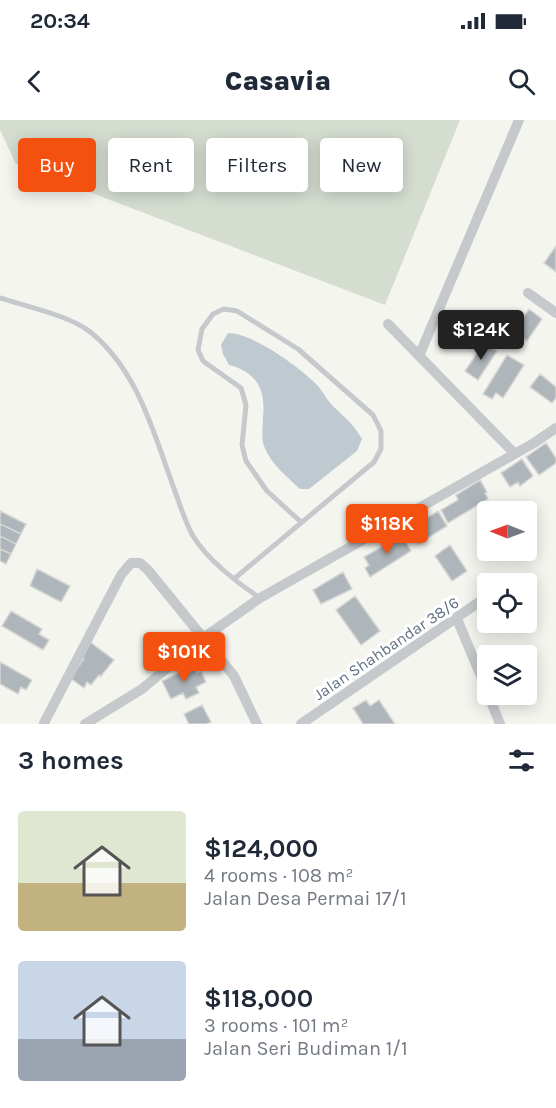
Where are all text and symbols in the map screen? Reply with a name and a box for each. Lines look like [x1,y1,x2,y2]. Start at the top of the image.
text: 20:34 [30,8,90,34]
icon: back [18,65,51,98]
text: Casavia [225,65,331,97]
icon: search [505,65,538,98]
chip: Buy [18,138,96,192]
chip: Rent [108,138,194,192]
chip: Filters [206,138,308,192]
chip: New [320,138,403,192]
pin: $124K [439,310,523,361]
text: $124K [452,318,510,341]
north arrow [477,501,537,561]
map controls [477,501,537,705]
pin: $118K [345,504,429,555]
text: $118K [360,512,414,535]
button: locate [477,573,537,633]
street label: Jalan Shahbandar 38/6 [310,593,462,704]
pin: $101K [142,632,226,683]
text: $101K [157,640,211,663]
button: layers [477,645,537,705]
icon: filters [505,744,538,777]
text: 3 homes [18,745,124,776]
text: $124,000 [204,833,318,864]
icon: home [66,835,138,907]
text: 4 rooms · 108 m² [204,864,354,887]
text: Jalan Desa Permai 17/1 [204,887,407,910]
text: $118,000 [204,983,313,1014]
icon: home [66,985,138,1057]
text: 3 rooms · 101 m² [204,1014,349,1037]
text: Jalan Seri Budiman 1/1 [204,1037,408,1060]

